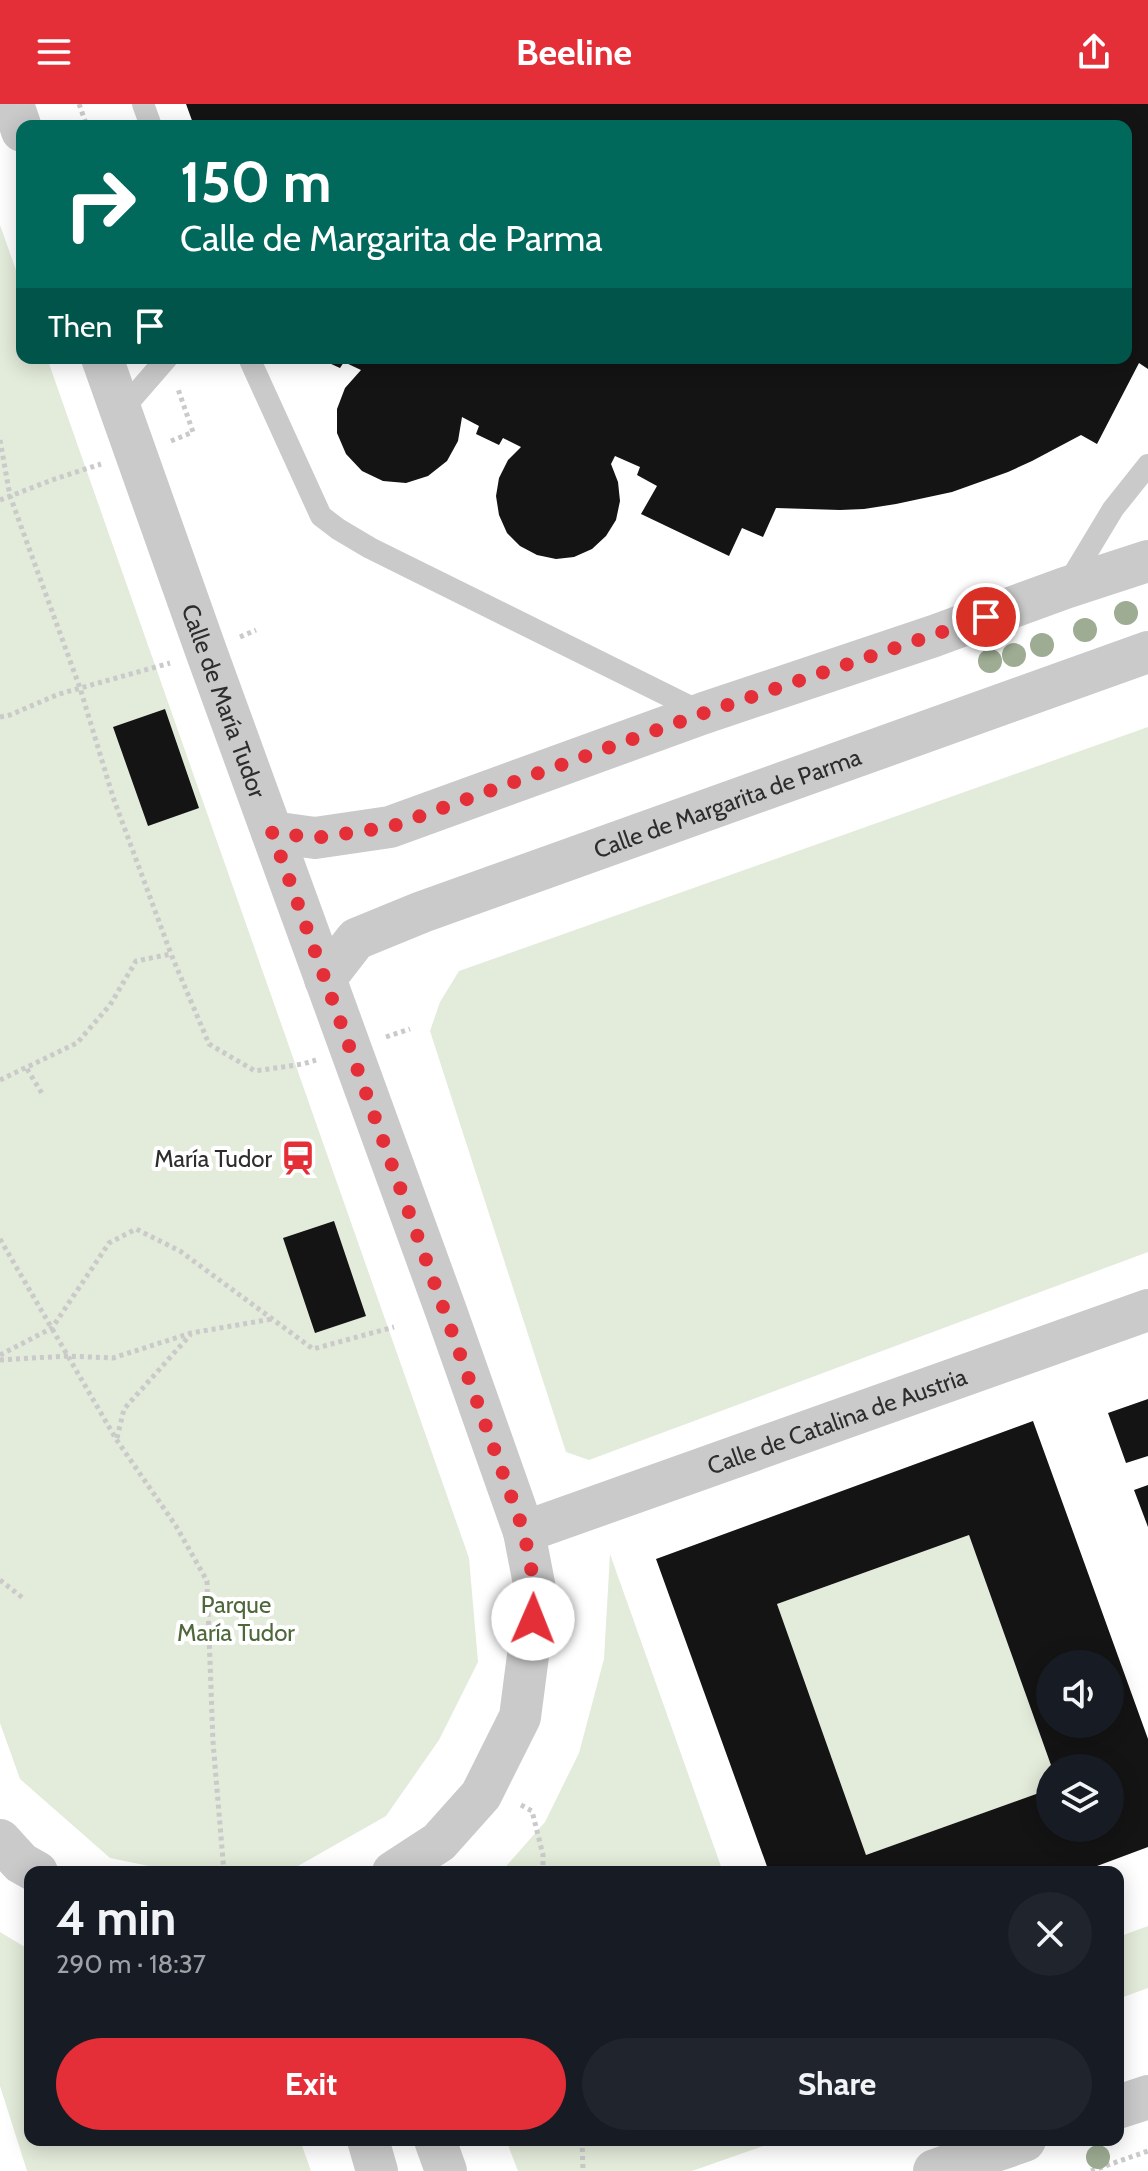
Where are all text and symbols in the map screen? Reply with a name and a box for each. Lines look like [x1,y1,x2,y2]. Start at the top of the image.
icon: menu [32,30,76,74]
text: Beeline [516,30,632,74]
icon: share [1072,30,1116,74]
text: 150 m [180,148,332,216]
icon: right [48,152,152,256]
text: Calle de Margarita de Parma [180,216,603,260]
icon: arrive [128,304,172,348]
text: Then [48,308,112,345]
pin [952,583,1020,651]
icon: arrive [964,595,1008,639]
street label: Calle de María Tudor [176,600,273,802]
street label: Calle de Margarita de Parma [589,741,865,864]
station icon: María Tudor [279,1139,317,1177]
place label: María Tudor [154,1144,272,1173]
street label: Calle de Catalina de Austria [703,1361,971,1480]
position arrow [491,1577,575,1661]
park label: Parque María Tudor [177,1590,295,1647]
map controls [1036,1650,1124,1842]
button: sound [1036,1650,1124,1738]
button: layers [1036,1754,1124,1842]
text: 4 min [56,1889,176,1947]
button: close [1008,1892,1092,1976]
text: 290 m · 18:37 [56,1948,206,1980]
button: Exit [56,2038,566,2130]
button: Share [582,2038,1092,2130]

